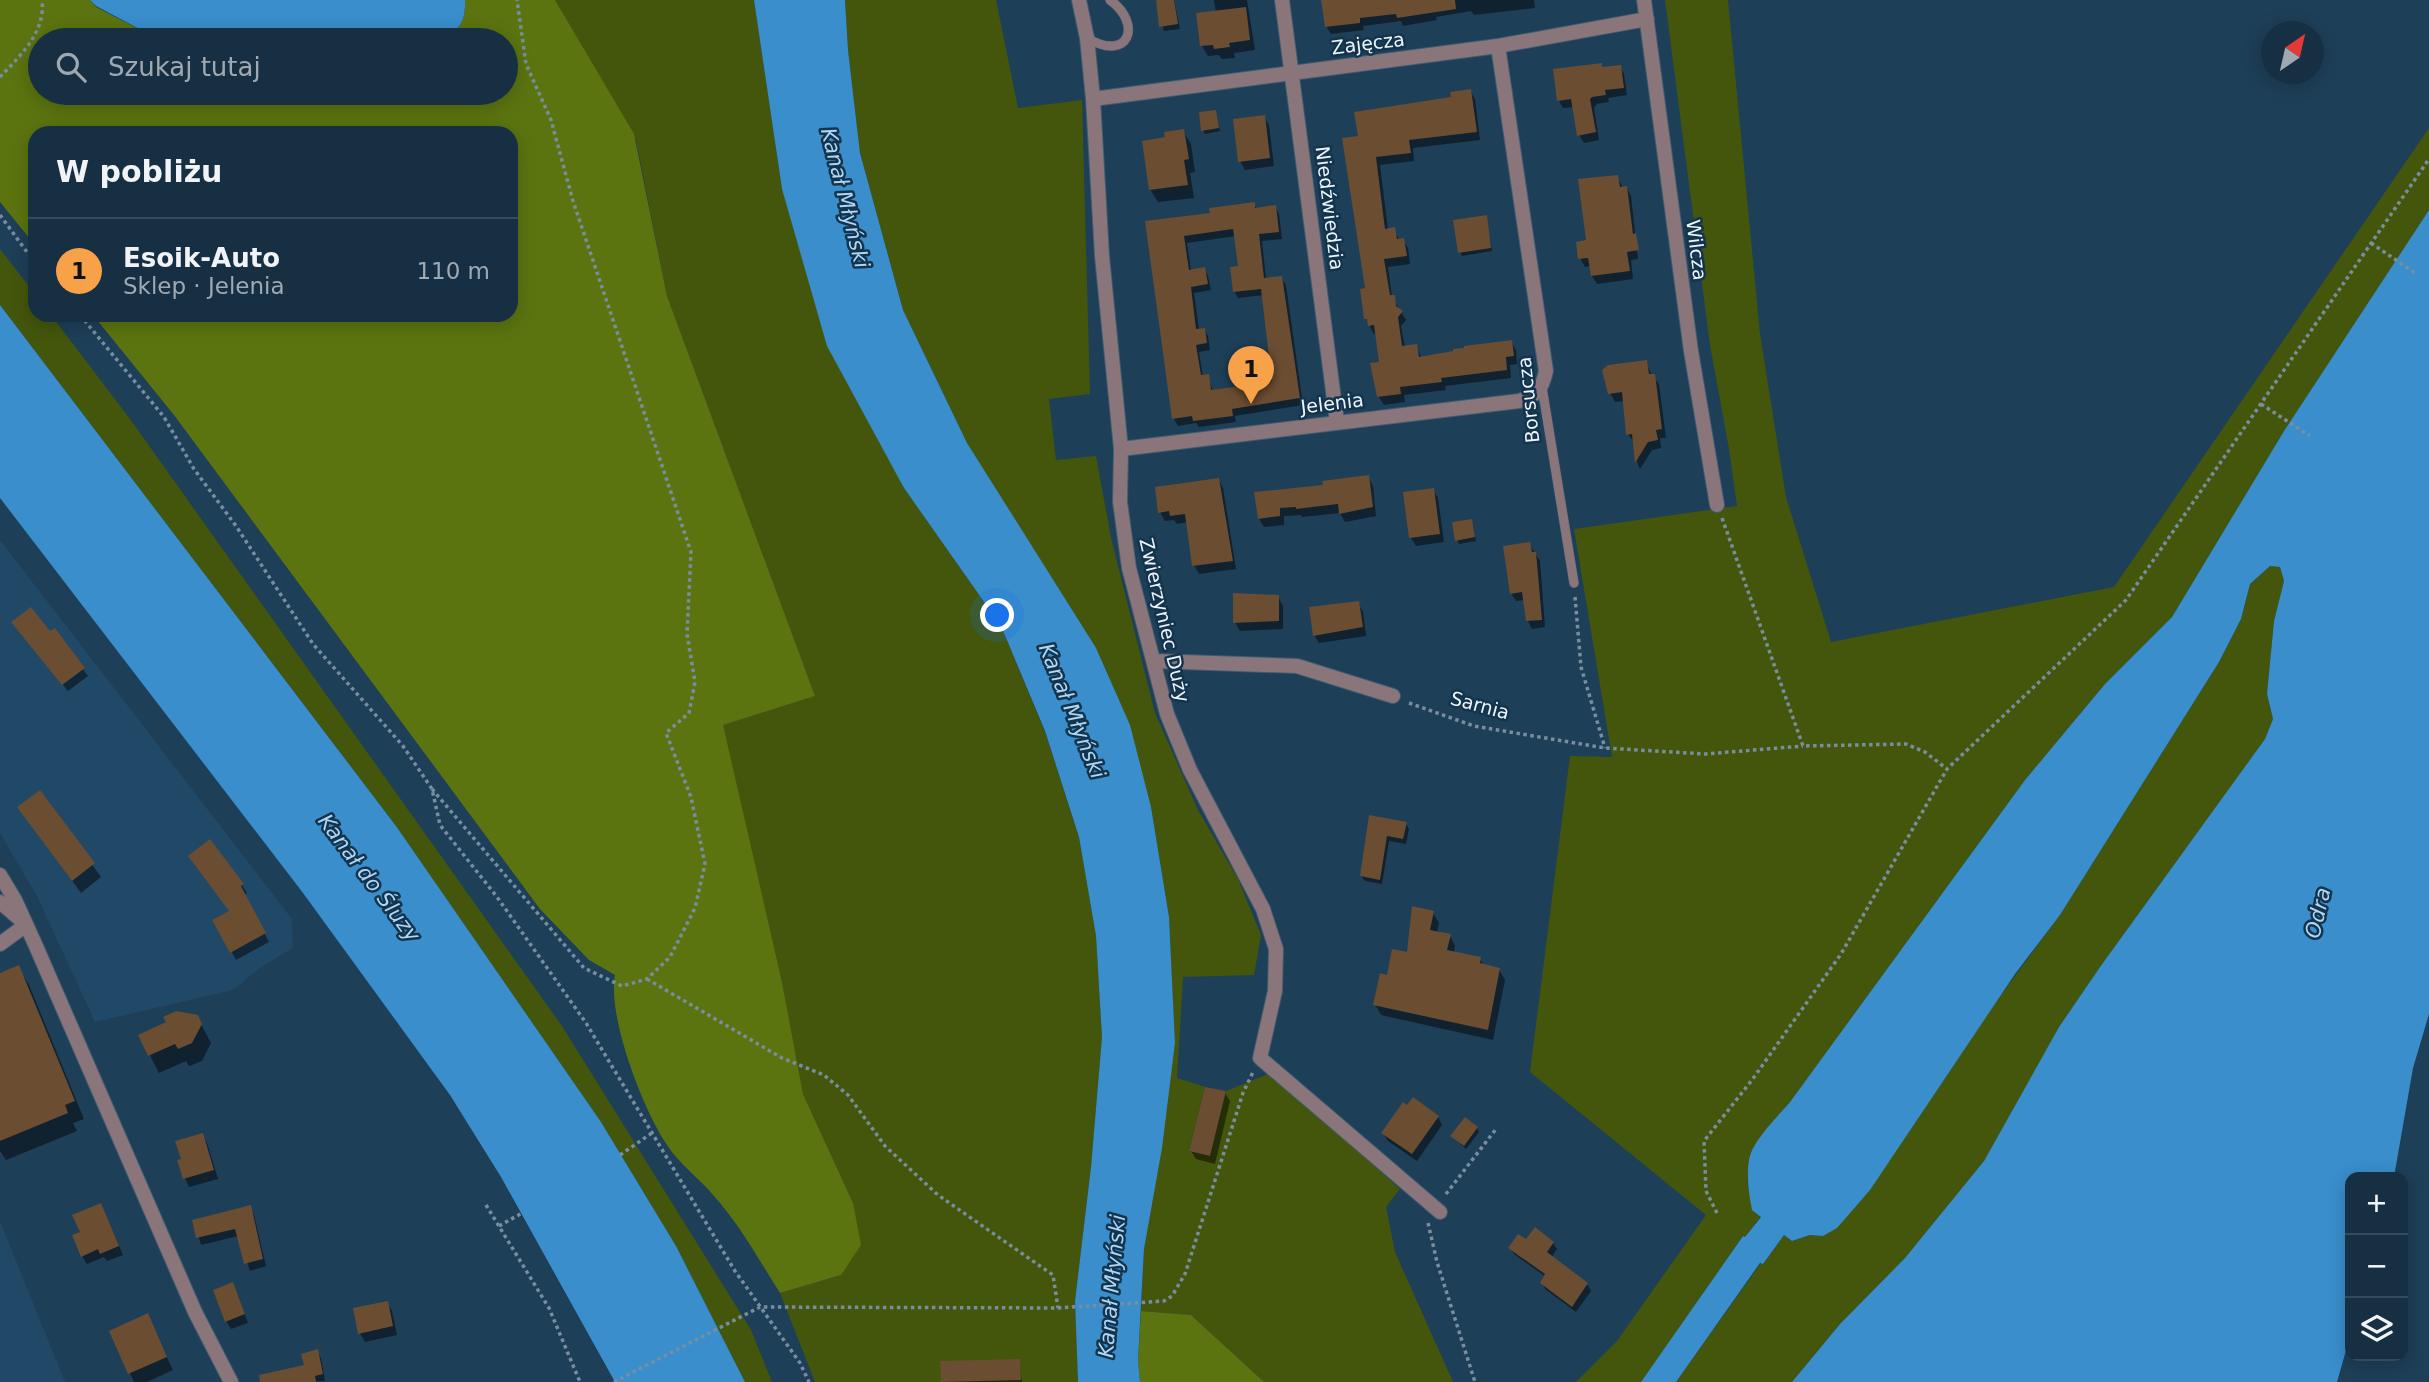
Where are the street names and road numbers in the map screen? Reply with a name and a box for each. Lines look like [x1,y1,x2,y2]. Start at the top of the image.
street label: Zajęcza [1330,28,1406,58]
street label: Niedźwiedzia [1311,145,1349,271]
street label: Wilcza [1682,218,1712,282]
street label: Borsucza [1513,356,1543,444]
street label: Jelenia [1298,388,1365,418]
street label: Zwierzyniec Duży [1135,536,1195,704]
street label: Sarnia [1448,687,1512,723]

